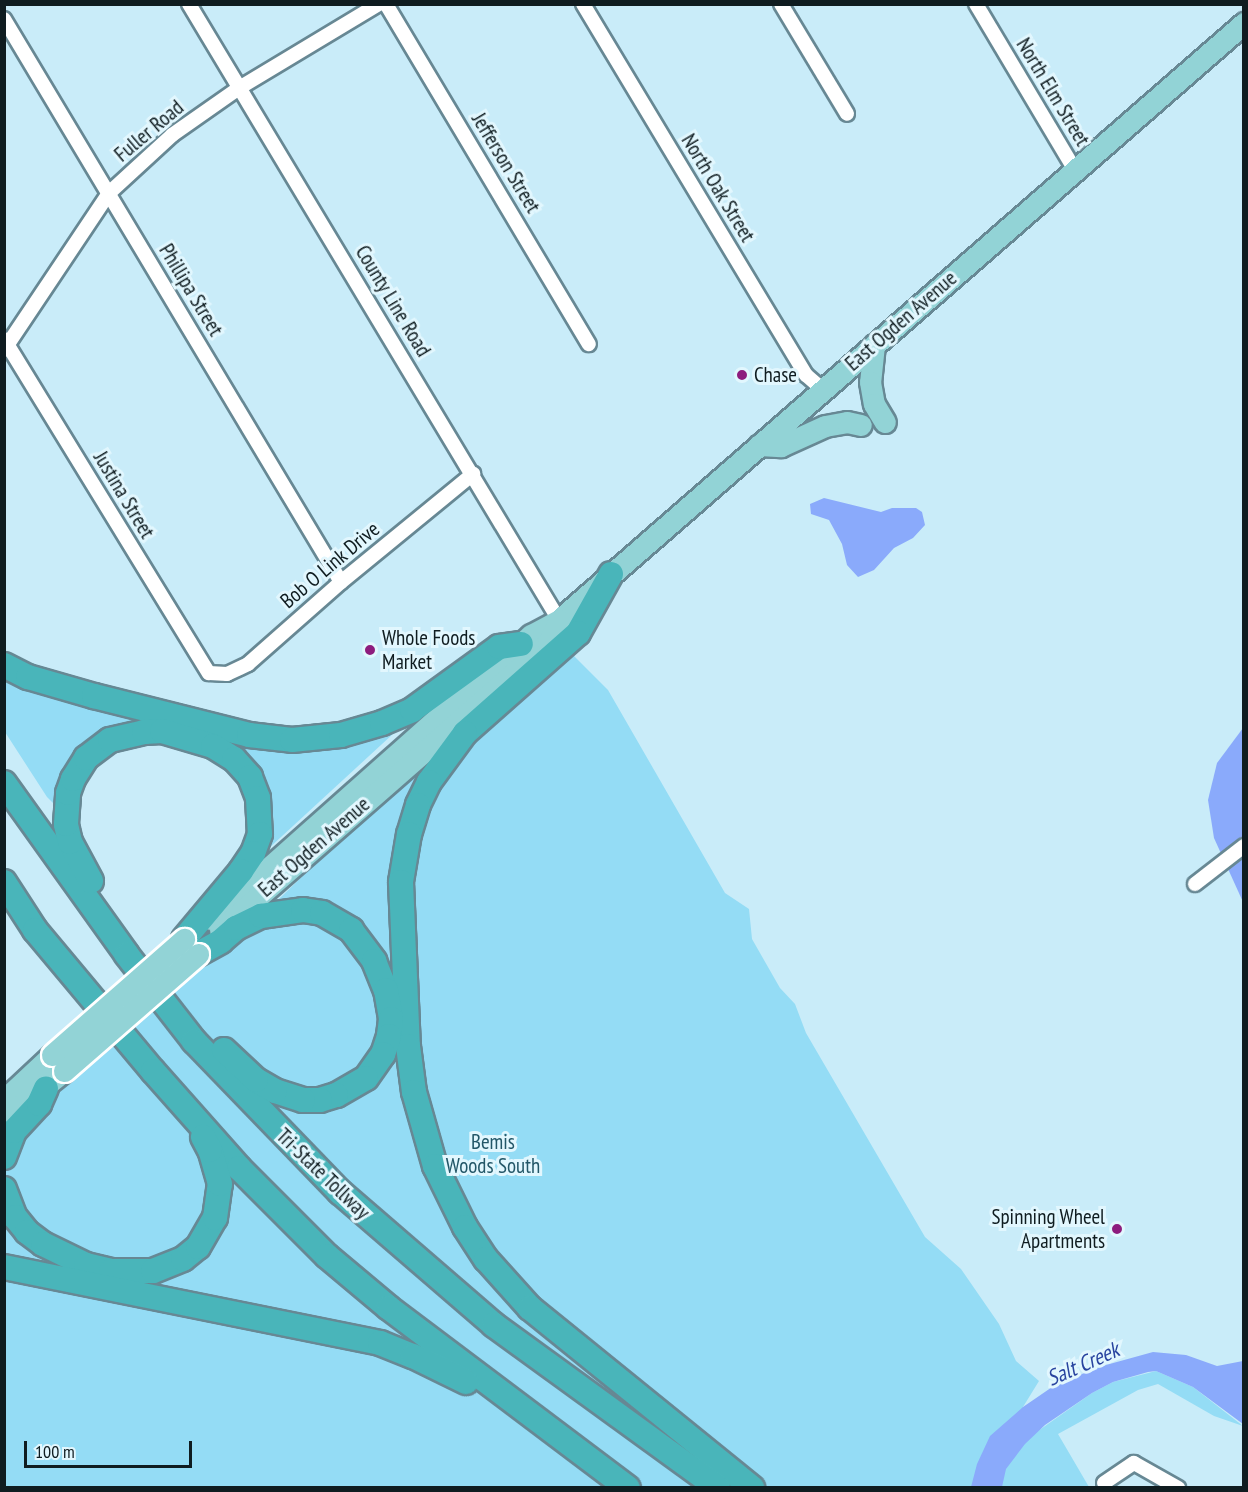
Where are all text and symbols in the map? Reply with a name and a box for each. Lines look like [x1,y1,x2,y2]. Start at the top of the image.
street label: North Elm Street [1011,33,1095,151]
street label: Fuller Road [109,95,189,167]
street label: Jefferson Street [466,108,546,218]
street label: North Oak Street [676,129,760,247]
street label: Phillipa Street [154,239,228,341]
street label: County Line Road [350,241,436,361]
street label: East Ogden Avenue [840,266,962,376]
place label: Chase [754,362,797,388]
marker: Chase [735,368,749,382]
street label: Justina Street [88,447,160,543]
street label: Bob O Link Drive [275,516,385,614]
place label: Whole Foods Market [382,625,475,675]
marker: Whole Foods Market [363,643,377,657]
street label: East Ogden Avenue [253,792,375,902]
street label: Tri-State Tollway [271,1123,375,1225]
park label: Bemis Woods South [446,1129,540,1179]
place label: Spinning Wheel Apartments [991,1204,1105,1254]
marker: Spinning Wheel Apartments [1110,1222,1124,1236]
water label: Salt Creek [1043,1336,1123,1392]
scale bar [27,1429,195,1467]
text: 100 m [35,1440,75,1463]

